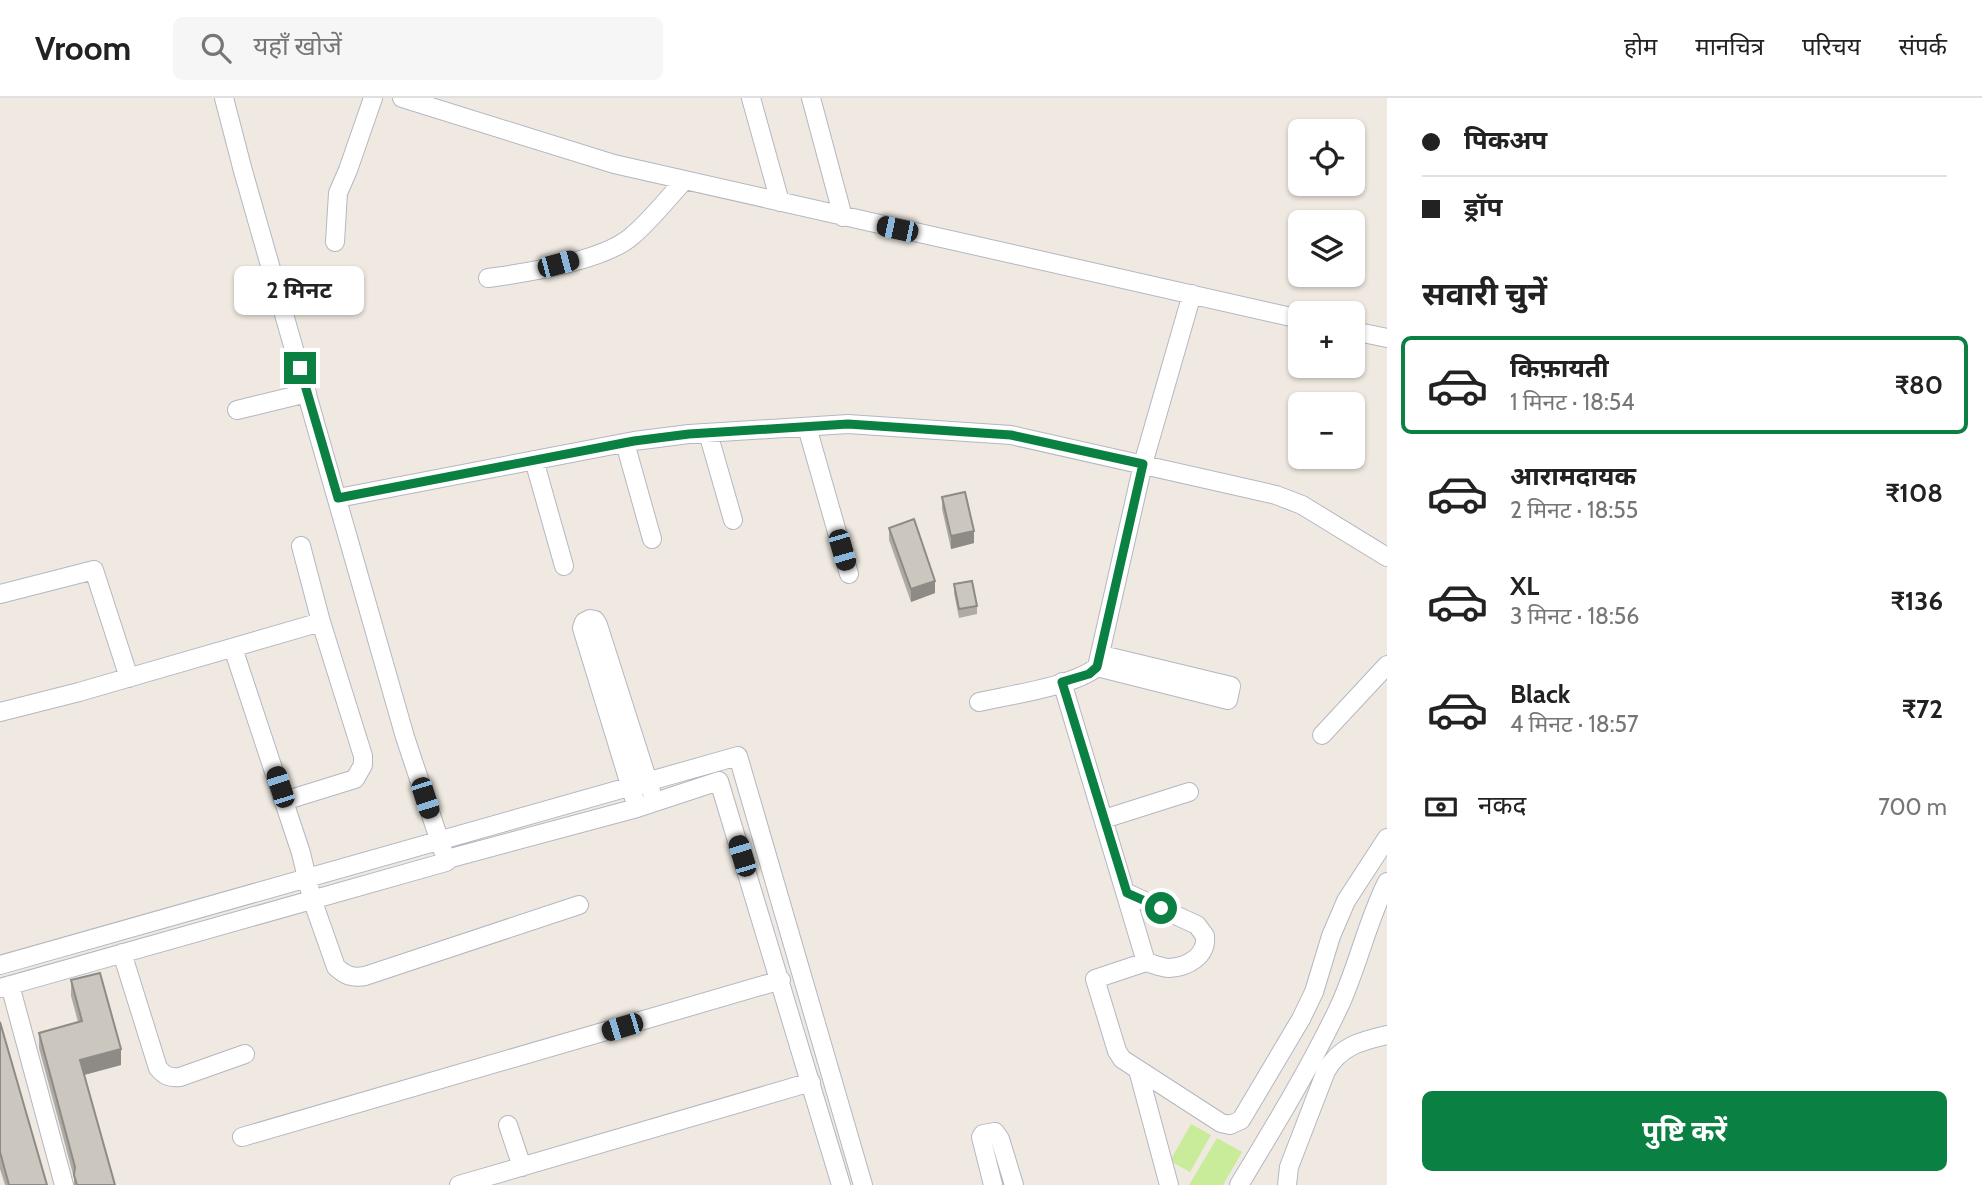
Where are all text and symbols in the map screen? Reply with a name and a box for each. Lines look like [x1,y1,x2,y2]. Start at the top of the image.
search box [173,17,663,80]
text: Vroom [35,28,131,68]
icon: search [197,29,235,67]
text: यहाँ खोजें [253,30,342,62]
text: होम [1624,32,1657,61]
text: मानचित्र [1695,32,1764,61]
text: परिचय [1802,32,1861,61]
text: संपर्क [1899,32,1947,61]
map controls [1288,119,1365,469]
button: locate [1288,119,1365,196]
text: पिकअप [1464,124,1547,156]
text: ड्रॉप [1464,191,1502,223]
button: layers [1288,210,1365,287]
car [875,214,920,244]
car [535,248,582,280]
callout: 2 मिनट [235,266,365,316]
text: सवारी चुनें [1422,274,1547,313]
text: 2 मिनट [266,276,332,304]
button: + [1288,301,1365,378]
route end [284,352,316,384]
text: किफ़ायती [1510,352,1609,384]
icon: car [1426,354,1489,417]
text: ₹80 [1895,369,1943,401]
text: 1 मिनट · 18:54 [1510,388,1635,416]
button: − [1288,392,1365,469]
text: आरामदायक [1510,460,1636,492]
icon: car [1426,462,1489,525]
text: ₹108 [1885,477,1943,509]
text: 2 मिनट · 18:55 [1510,496,1638,524]
car [827,527,858,573]
icon: car [1426,570,1489,633]
text: XL [1510,570,1539,602]
text: ₹136 [1891,585,1943,617]
text: 3 मिनट · 18:56 [1510,602,1639,630]
icon: car [1426,678,1489,741]
text: Black [1510,678,1570,710]
text: ₹72 [1902,693,1943,725]
text: 4 मिनट · 18:57 [1510,710,1639,738]
car [264,764,297,810]
car [409,775,442,821]
icon: cash [1422,788,1460,826]
text: नकद [1478,789,1526,821]
text: 700 m [1878,793,1947,821]
car [726,833,759,879]
route start [1145,892,1177,924]
car [599,1011,646,1043]
button: पुष्टि करें [1422,1091,1947,1171]

